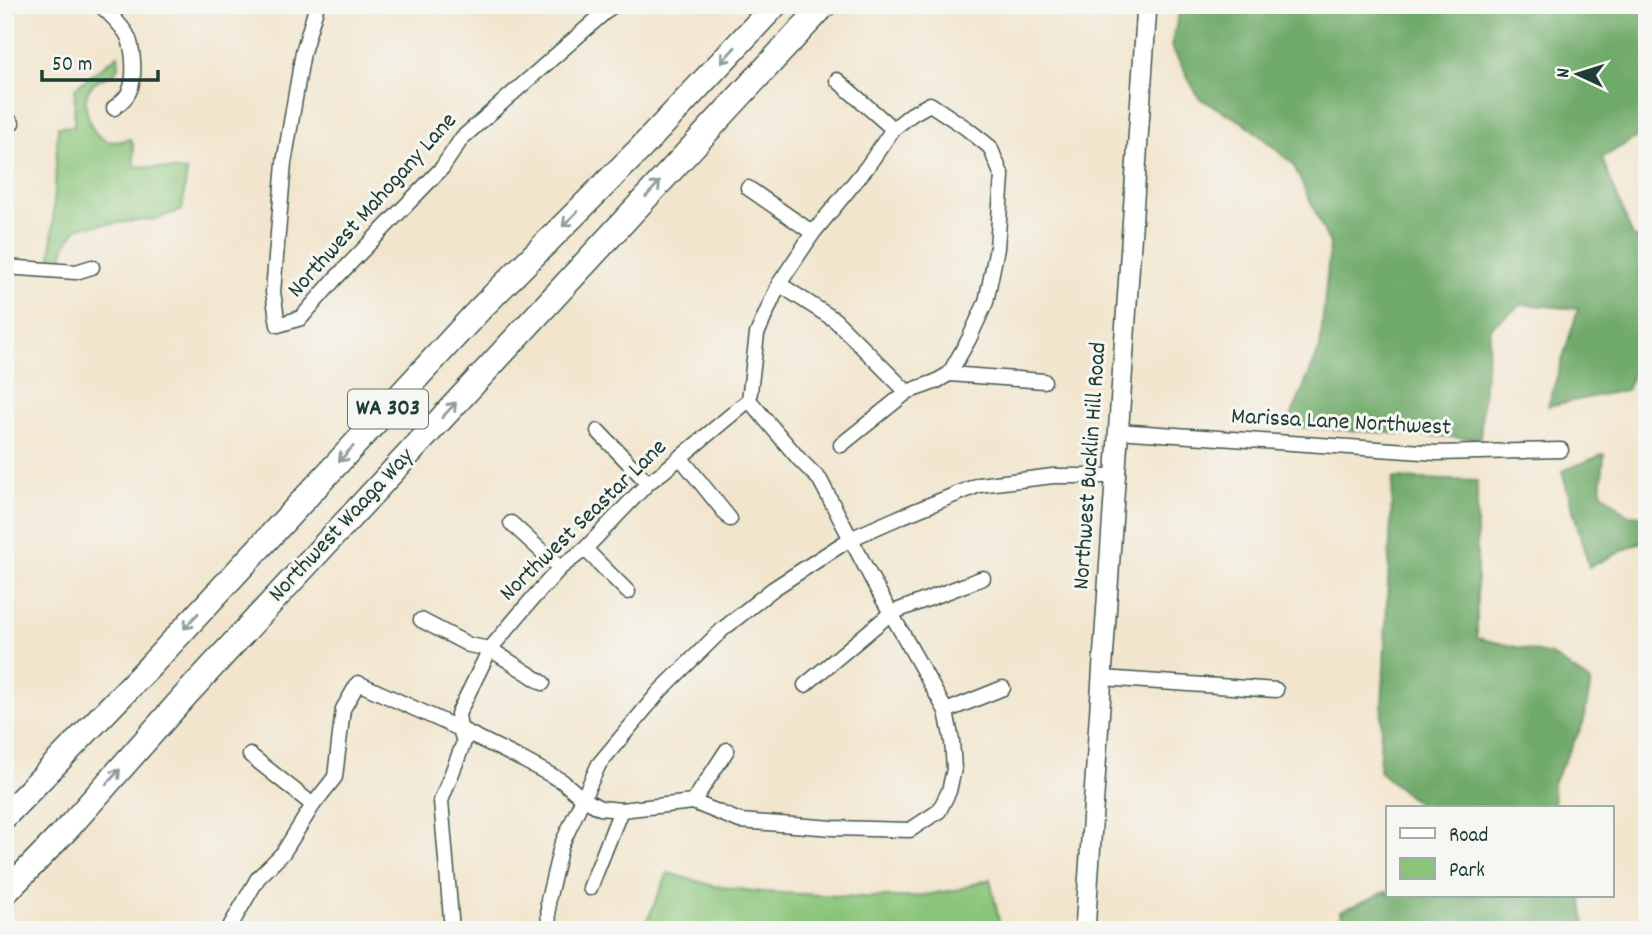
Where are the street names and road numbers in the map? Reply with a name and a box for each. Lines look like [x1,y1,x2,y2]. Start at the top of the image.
street label: Northwest Mahogany Lane [280,106,466,306]
street label: Northwest Bucklin Hill Road [1065,341,1117,591]
road number: WA 303 [348,390,428,428]
street label: Marissa Lane Northwest [1230,400,1452,446]
street label: Northwest Seastar Lane [493,432,675,610]
street label: Northwest Waaga Way [261,440,424,611]

